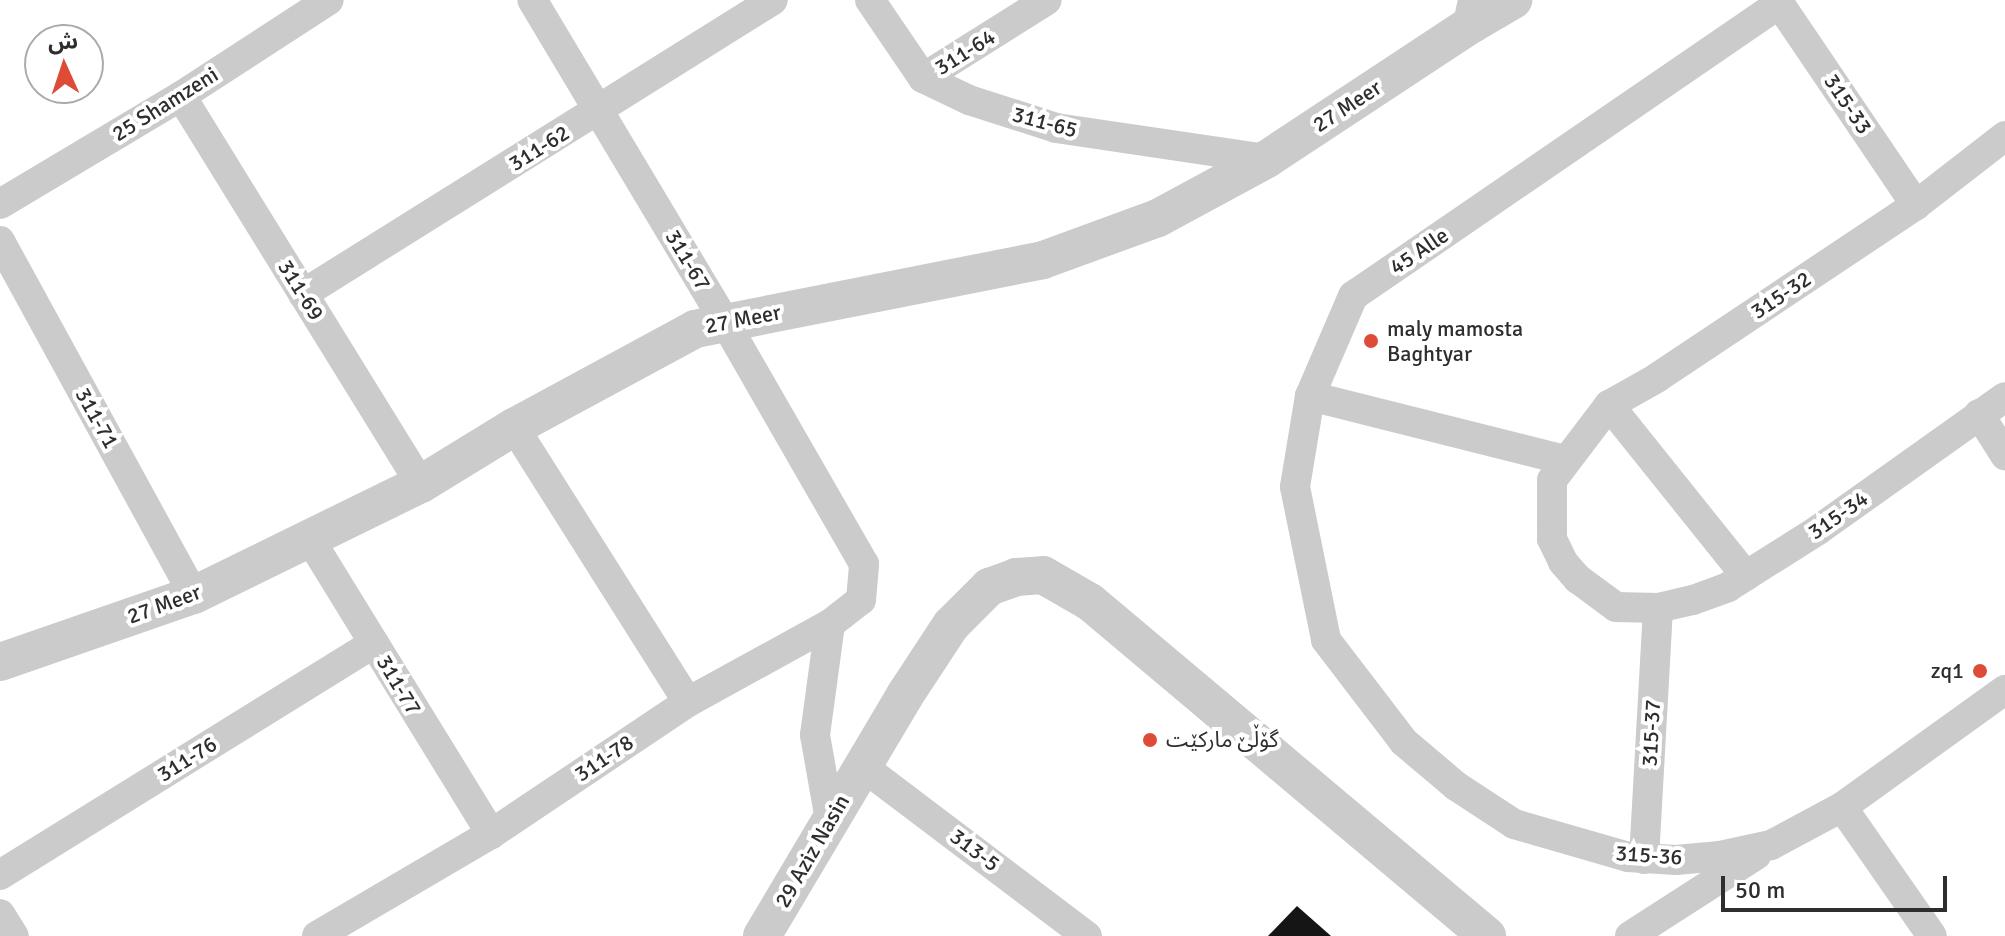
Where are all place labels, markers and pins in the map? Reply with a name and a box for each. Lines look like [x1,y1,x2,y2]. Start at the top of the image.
place label: maly mamosta Baghtyar [1387,315,1523,366]
marker: maly mamosta Baghtyar [1362,332,1380,350]
place label: zq1 [1931,658,1964,684]
marker: zq1 [1971,662,1989,680]
place label: گۆڵێ مارکێت [1166,727,1279,753]
marker: گۆڵێ مارکێت [1141,731,1159,749]

